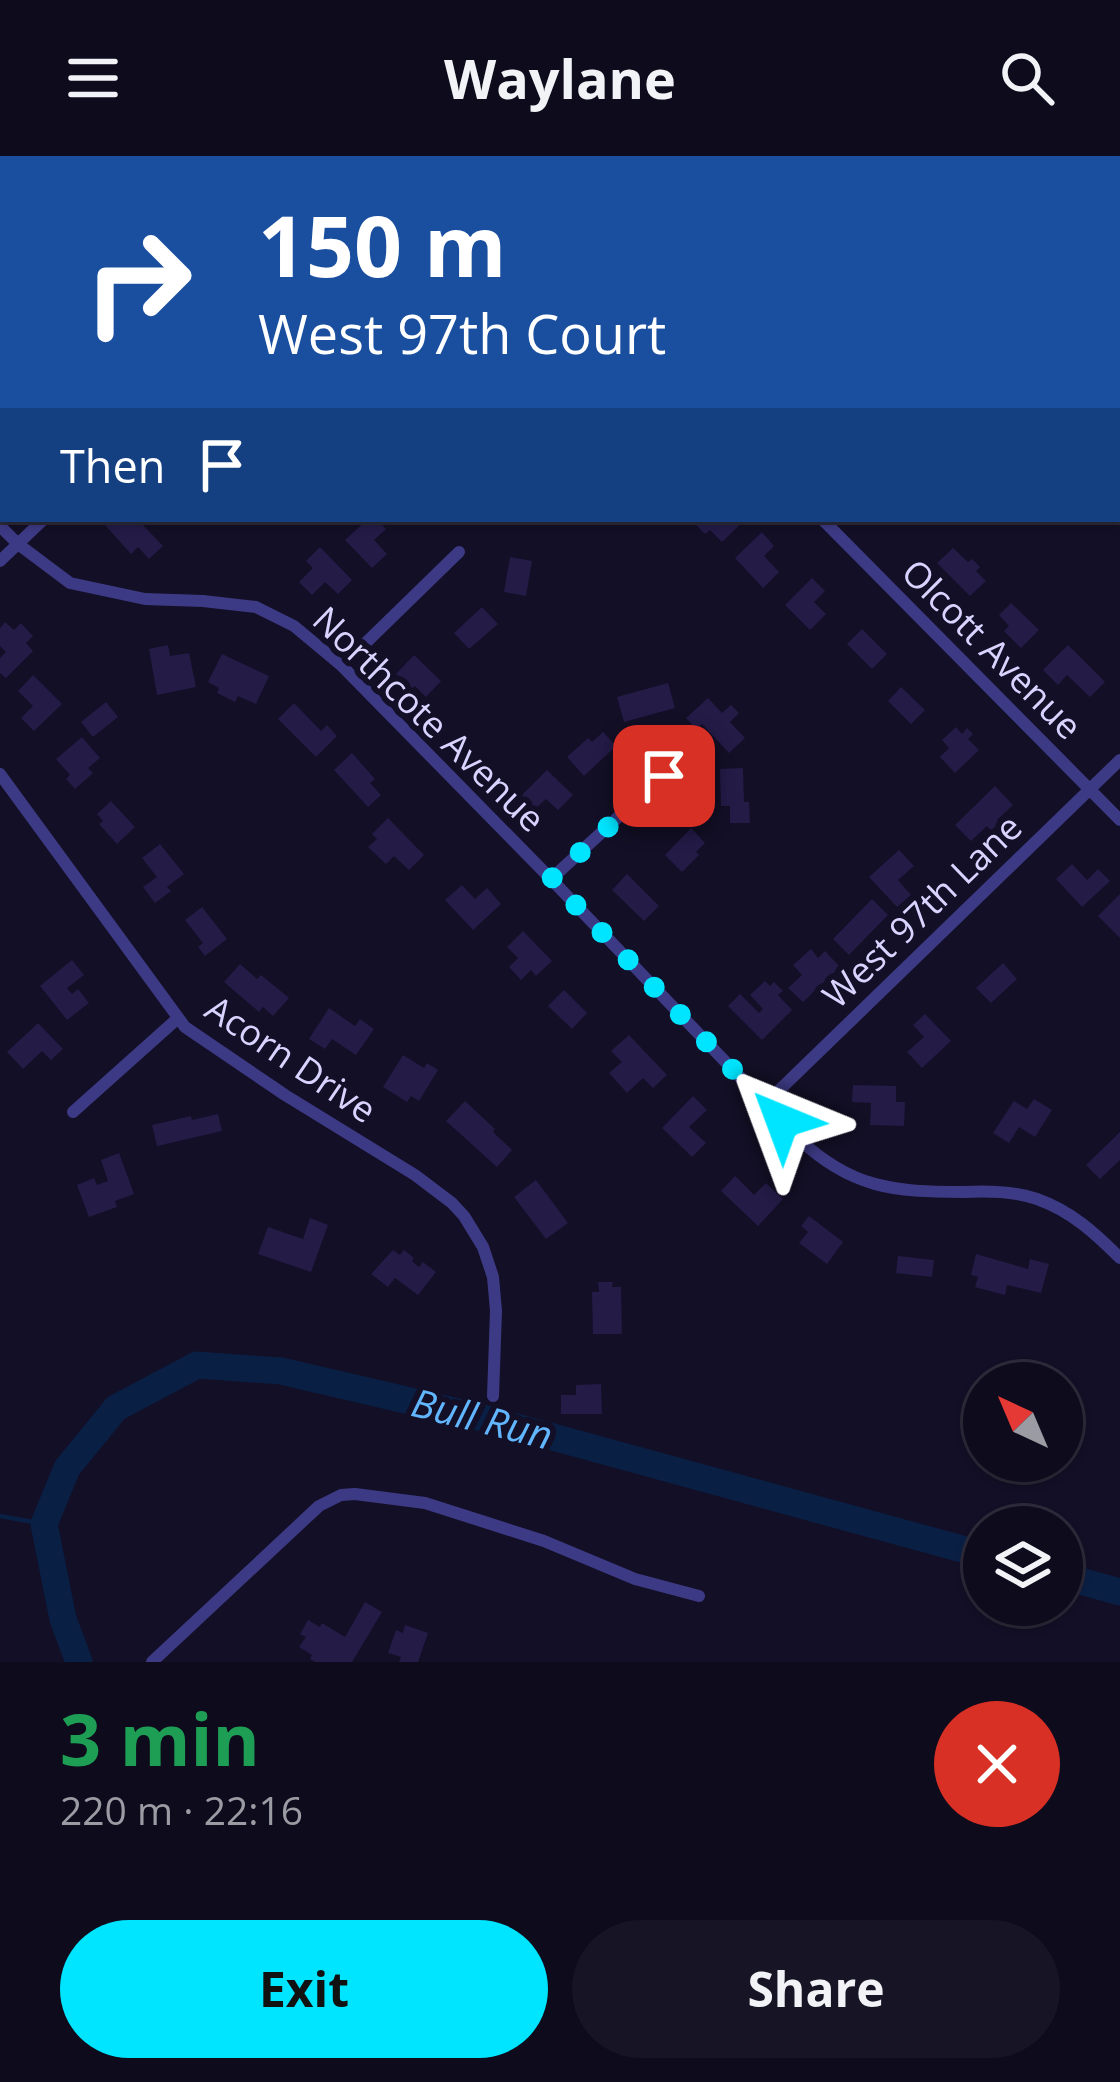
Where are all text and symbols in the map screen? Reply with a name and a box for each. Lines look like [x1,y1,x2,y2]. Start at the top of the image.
text: Waylane [444,41,676,115]
icon: menu [60,45,126,111]
icon: search [994,45,1060,111]
text: 150 m [258,187,506,302]
icon: right [60,204,216,360]
text: West 97th Court [258,296,666,370]
icon: arrive [189,432,255,498]
text: Then [60,435,165,496]
street label: Olcott Avenue [891,548,1093,750]
street label: Northcote Avenue [303,595,556,842]
pin [613,725,715,827]
icon: arrive [631,743,697,809]
street label: West 97th Lane [811,803,1032,1018]
street label: Acorn Drive [196,983,386,1134]
position arrow [719,1058,845,1184]
north arrow [963,1362,1083,1482]
map controls [963,1362,1083,1626]
water label: Bull Run [407,1375,558,1461]
button: layers [963,1506,1083,1626]
text: 3 min [60,1689,260,1787]
button: close [934,1701,1060,1827]
text: 220 m · 22:16 [60,1783,303,1836]
button: Exit [60,1920,548,2058]
button: Share [572,1920,1060,2058]

